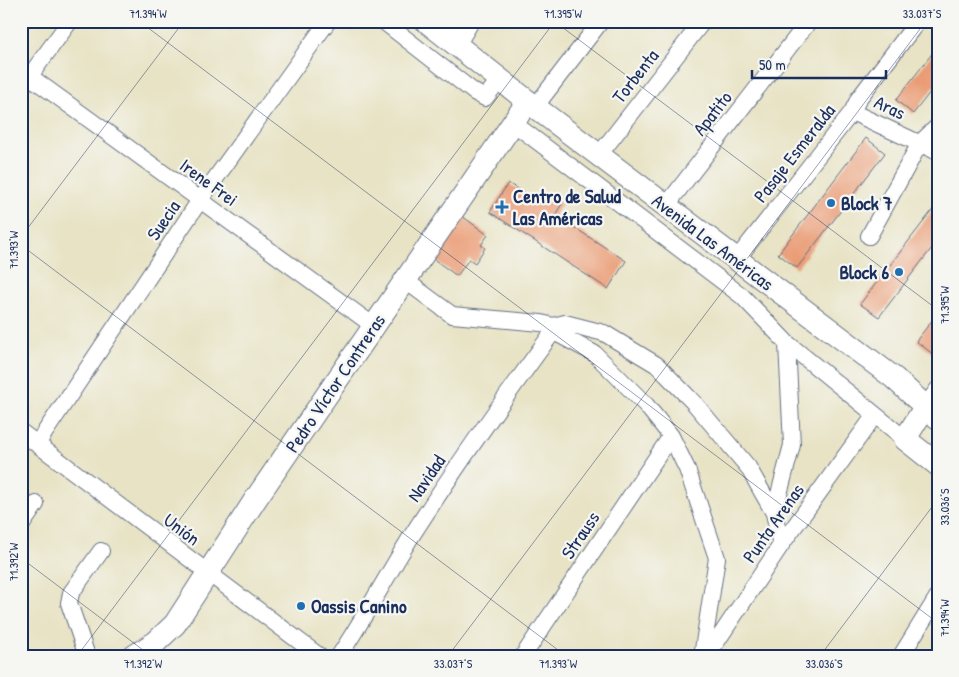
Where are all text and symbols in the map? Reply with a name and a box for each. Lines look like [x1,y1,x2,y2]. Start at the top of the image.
text: 71.394°W [129,5,167,22]
text: 71.395°W [544,5,583,22]
text: 33.037°S [903,5,942,22]
street label: Torbenta [606,43,665,108]
scale bar [752,48,885,80]
text: 50 m [759,54,786,75]
street label: Apatito [686,85,738,141]
street label: Aras [870,89,910,125]
street label: Pasaje Esmeralda [747,98,841,208]
street label: Irene Frei [175,152,243,212]
place label: Centro de Salud Las Américas [513,183,622,231]
street label: Avenida Las Américas [647,188,779,296]
place label: Block 7 [841,190,892,216]
street label: Suecia [140,194,186,245]
marker: Block 7 [825,197,837,209]
marker: Centro de Salud Las Américas [495,200,509,214]
text: 71.393°W [5,230,22,269]
place label: Block 6 [839,259,889,285]
marker: Block 6 [893,266,905,278]
text: 71.395°W [936,285,953,324]
street label: Pedro Víctor Contreras [279,309,391,457]
street label: Navidad [401,449,452,507]
street label: Punta Arenas [736,478,810,568]
text: 33.036°S [936,488,953,526]
street label: Strauss [555,506,605,564]
street label: Unión [158,507,206,551]
text: 71.392°W [5,542,22,581]
place label: Oassis Canino [311,593,407,619]
text: 71.394°W [936,599,953,637]
marker: Oassis Canino [295,600,307,612]
text: 71.392°W [124,655,163,672]
text: 33.037°S [434,655,473,672]
text: 71.393°W [539,655,578,672]
text: 33.036°S [805,655,843,672]

